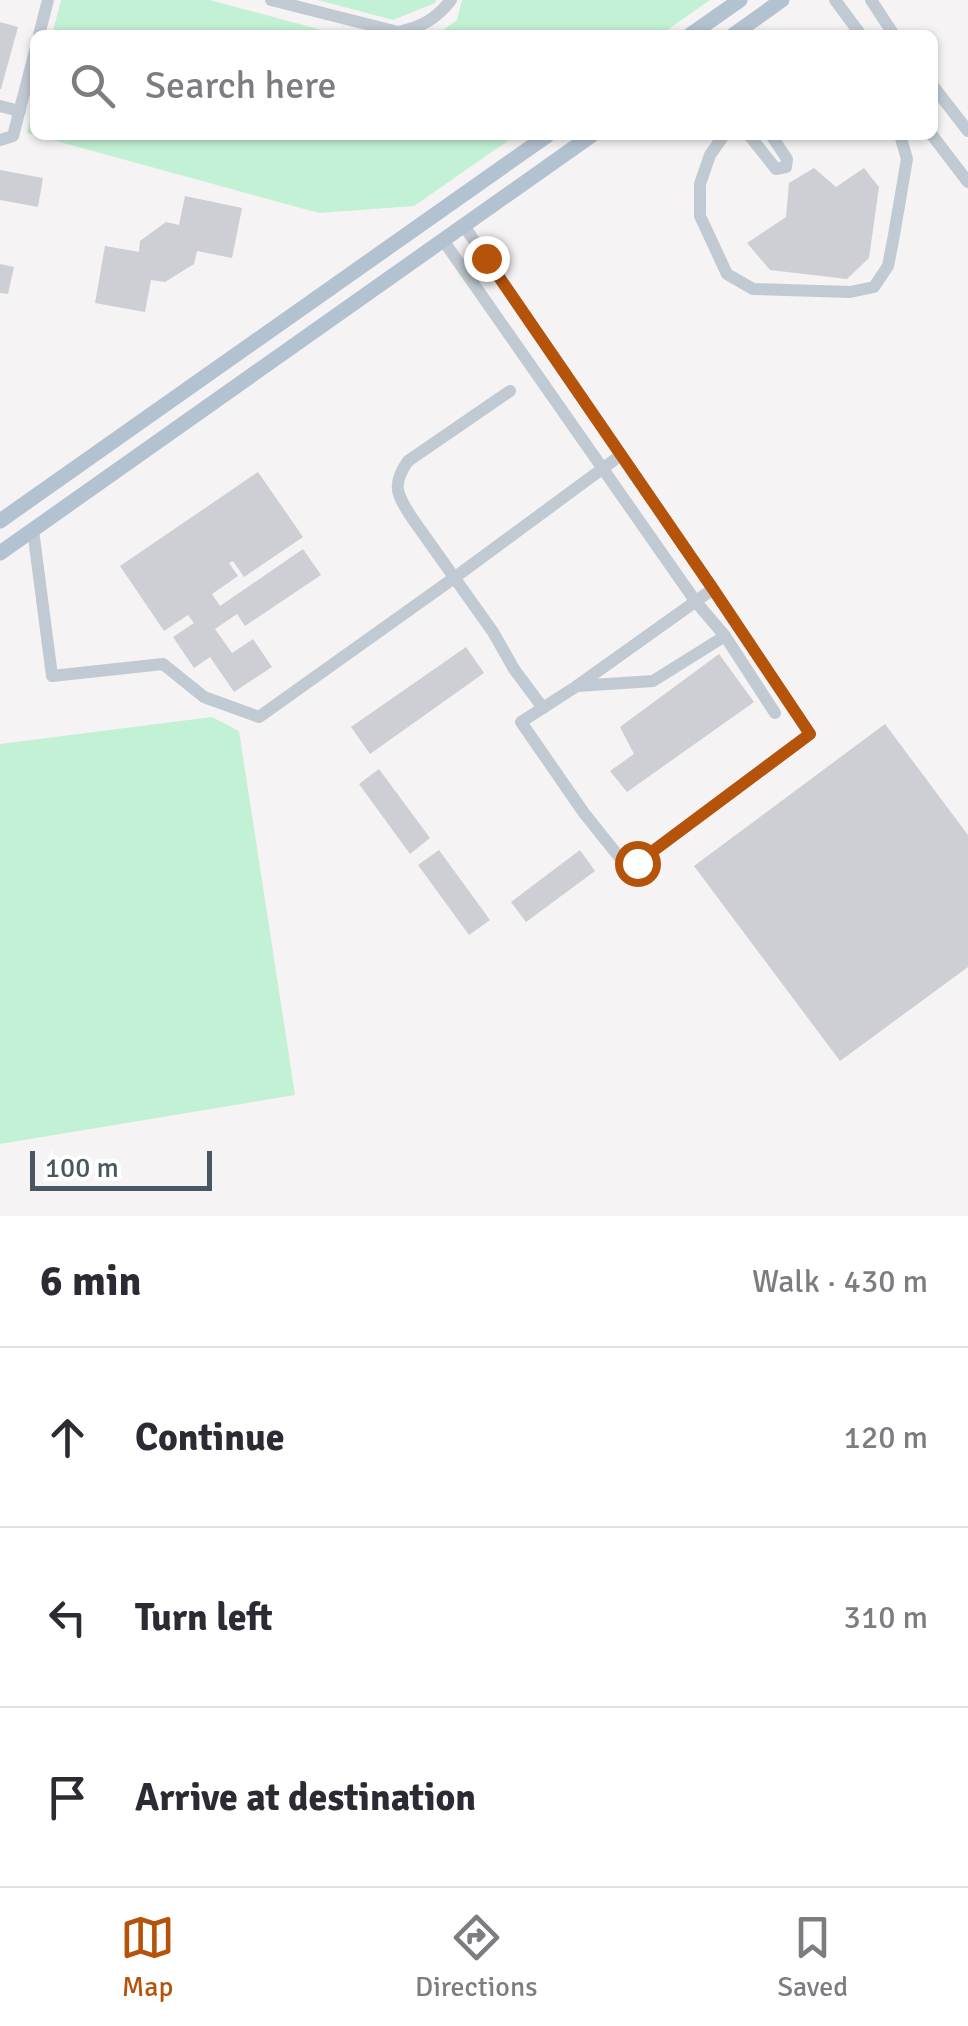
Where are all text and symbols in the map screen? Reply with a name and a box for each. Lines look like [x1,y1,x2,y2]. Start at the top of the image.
search box [30,30,938,140]
icon: search [65,58,120,113]
text: Search here [145,62,337,109]
route end [464,236,510,282]
route start [615,841,661,887]
scale bar [30,1146,212,1190]
text: 100 m [45,1151,119,1185]
text: 6 min [40,1256,141,1307]
text: Walk · 430 m [752,1262,928,1301]
icon: ahead [40,1410,95,1465]
text: Continue [135,1414,285,1461]
text: 120 m [844,1418,928,1457]
icon: left [40,1590,95,1645]
text: Turn left [135,1594,273,1641]
text: 310 m [844,1598,928,1637]
icon: arrive [40,1770,95,1825]
text: Arrive at destination [135,1774,476,1821]
tab: Map [120,1910,175,2004]
tab: Directions [415,1910,537,2004]
tab: Saved [777,1910,848,2004]

